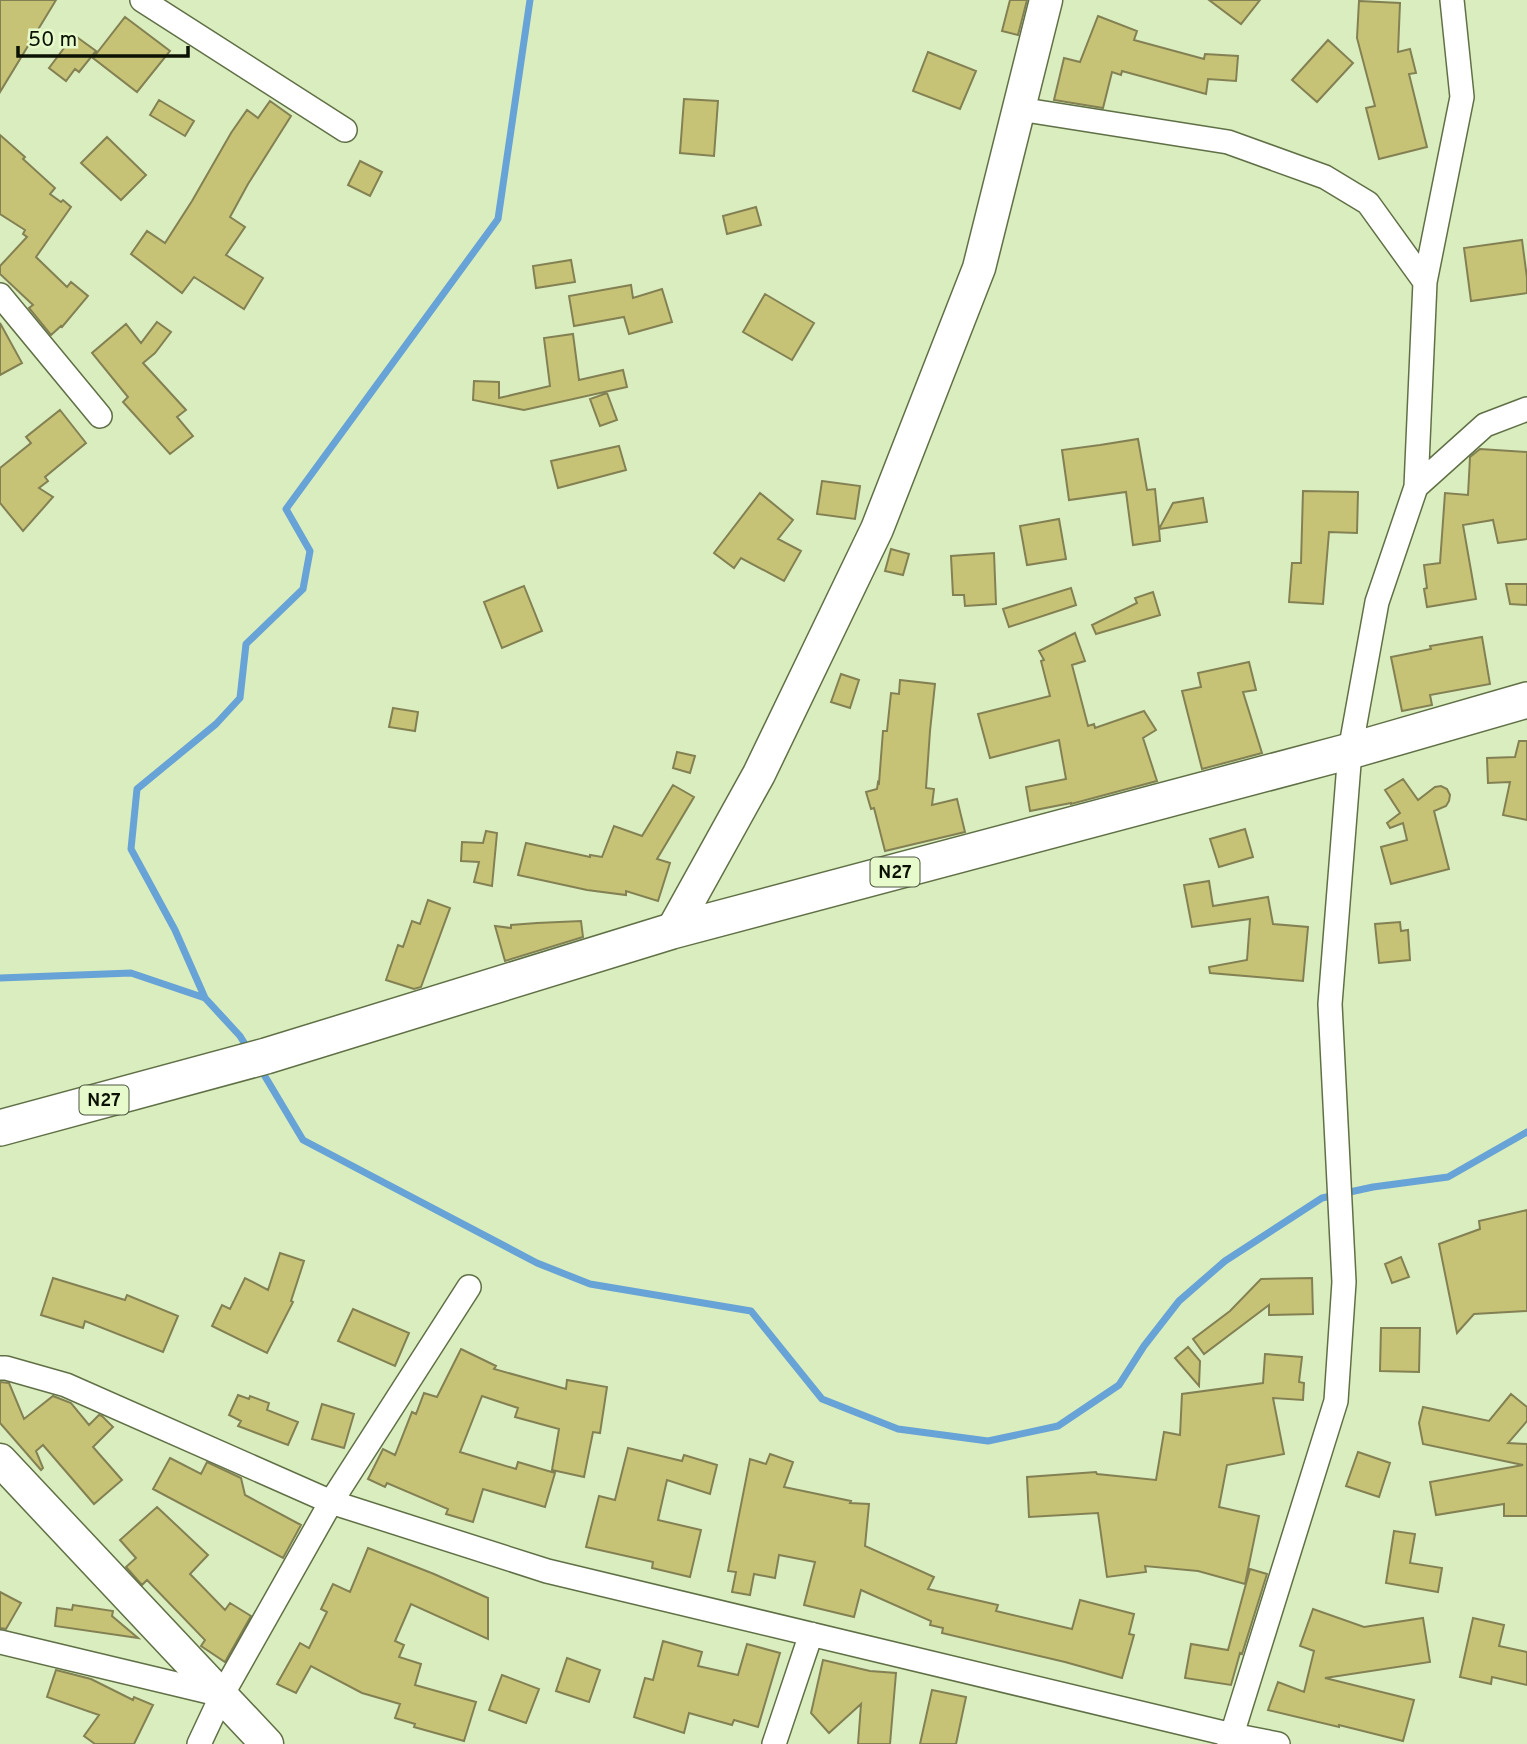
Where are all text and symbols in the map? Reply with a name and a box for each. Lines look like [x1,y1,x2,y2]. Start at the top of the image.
scale bar [18,14,187,58]
text: 50 m [28,27,77,54]
road number: N27 [870,858,920,886]
road number: N27 [80,1086,128,1114]

